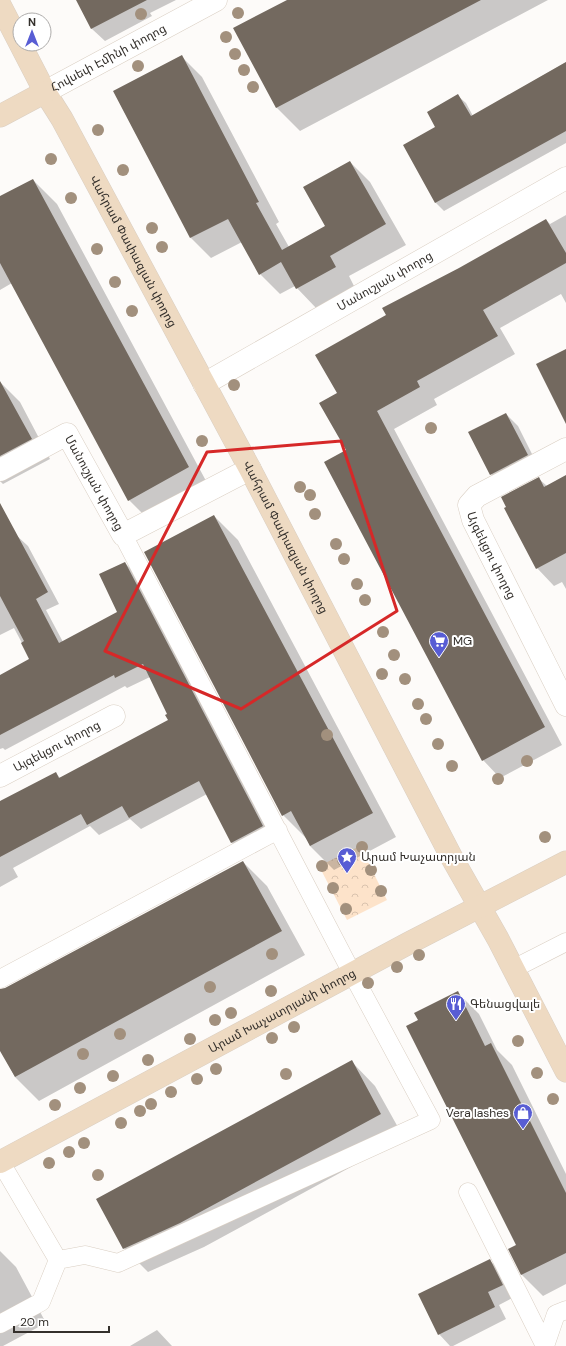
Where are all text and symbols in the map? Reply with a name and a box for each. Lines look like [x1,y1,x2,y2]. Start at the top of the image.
north arrow [12,12,52,52]
text: N [28,15,36,29]
street label: Հովսեփ Էմինի փողոց [48,20,169,95]
street label: Վահրամ Փափազյան փողոց [86,172,180,330]
street label: Մանուշյան փողոց [334,248,435,315]
street label: Մանուշյան փողոց [61,432,127,534]
street label: Վահրամ Փափազյան փողոց [239,458,332,617]
street label: Այգեկցու փողոց [463,510,520,602]
supermarket icon: MG [428,630,450,658]
place label: MG [453,633,472,649]
street label: Այգեկցու փողոց [10,717,103,776]
place icon: Արամ Խաչատրյան [336,846,358,874]
place label: Արամ Խաչատրյան [361,849,476,865]
street label: Արամ Խաչատրյանի փողոց [206,965,359,1057]
restaurant icon: Գենացվալե [445,993,467,1021]
place label: Գենացվալե [470,996,540,1012]
shop icon: Vera lashes [512,1102,534,1130]
place label: Vera lashes [446,1105,509,1121]
scale bar [14,1308,109,1334]
text: 20 m [20,1314,49,1330]

